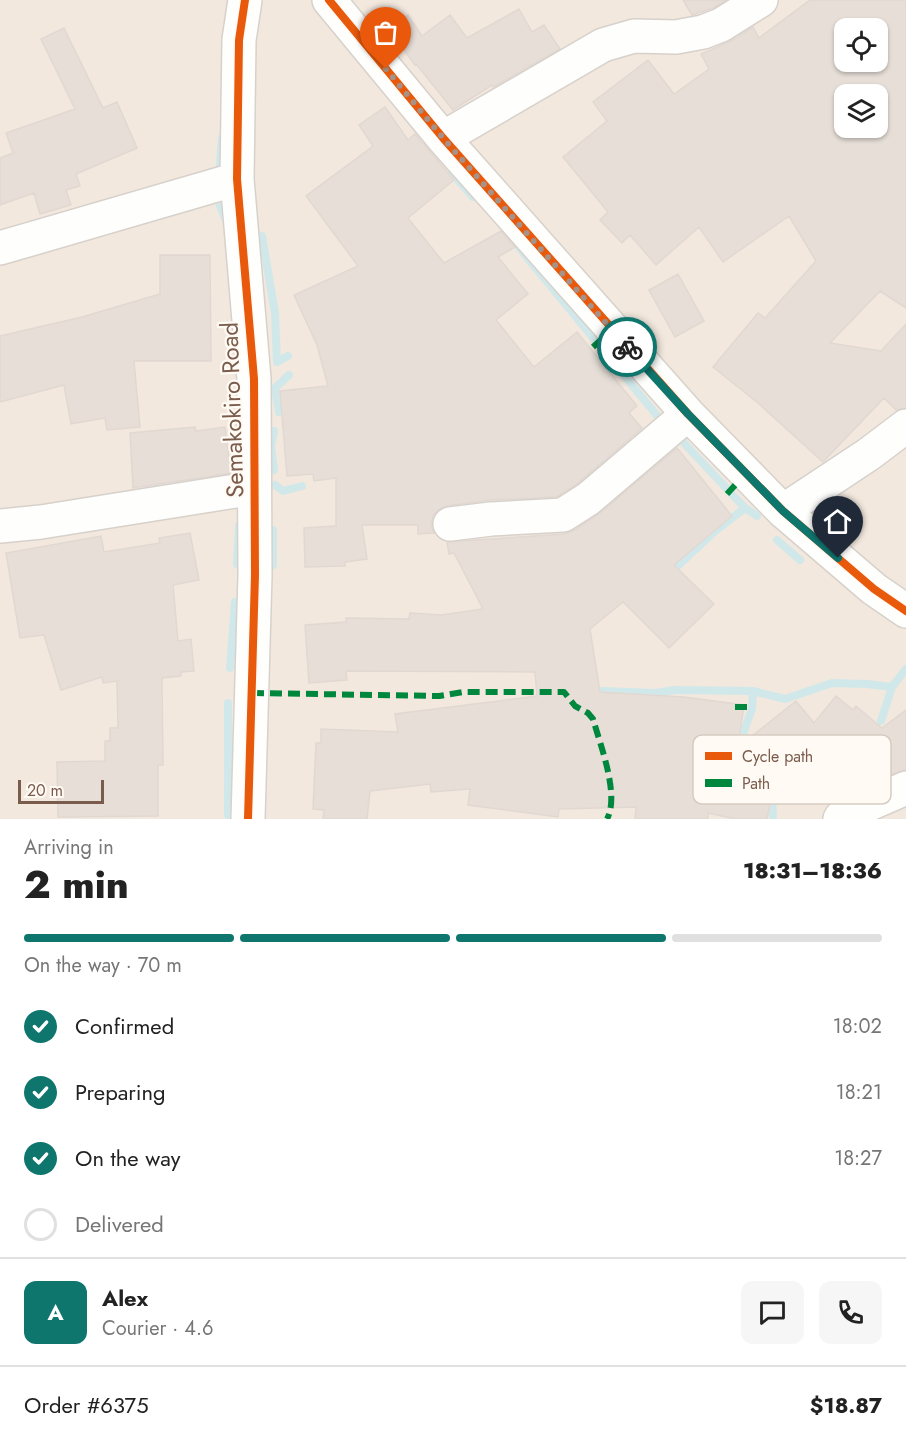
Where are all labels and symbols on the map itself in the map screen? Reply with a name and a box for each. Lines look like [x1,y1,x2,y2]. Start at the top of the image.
pin [360,7,411,69]
courier [597,317,657,377]
street label: Semakokiro Road [211,322,253,498]
pin [812,496,863,558]
legend [693,735,891,804]
text: Cycle path [742,745,813,768]
text: Path [742,772,770,795]
scale bar [18,777,104,804]

